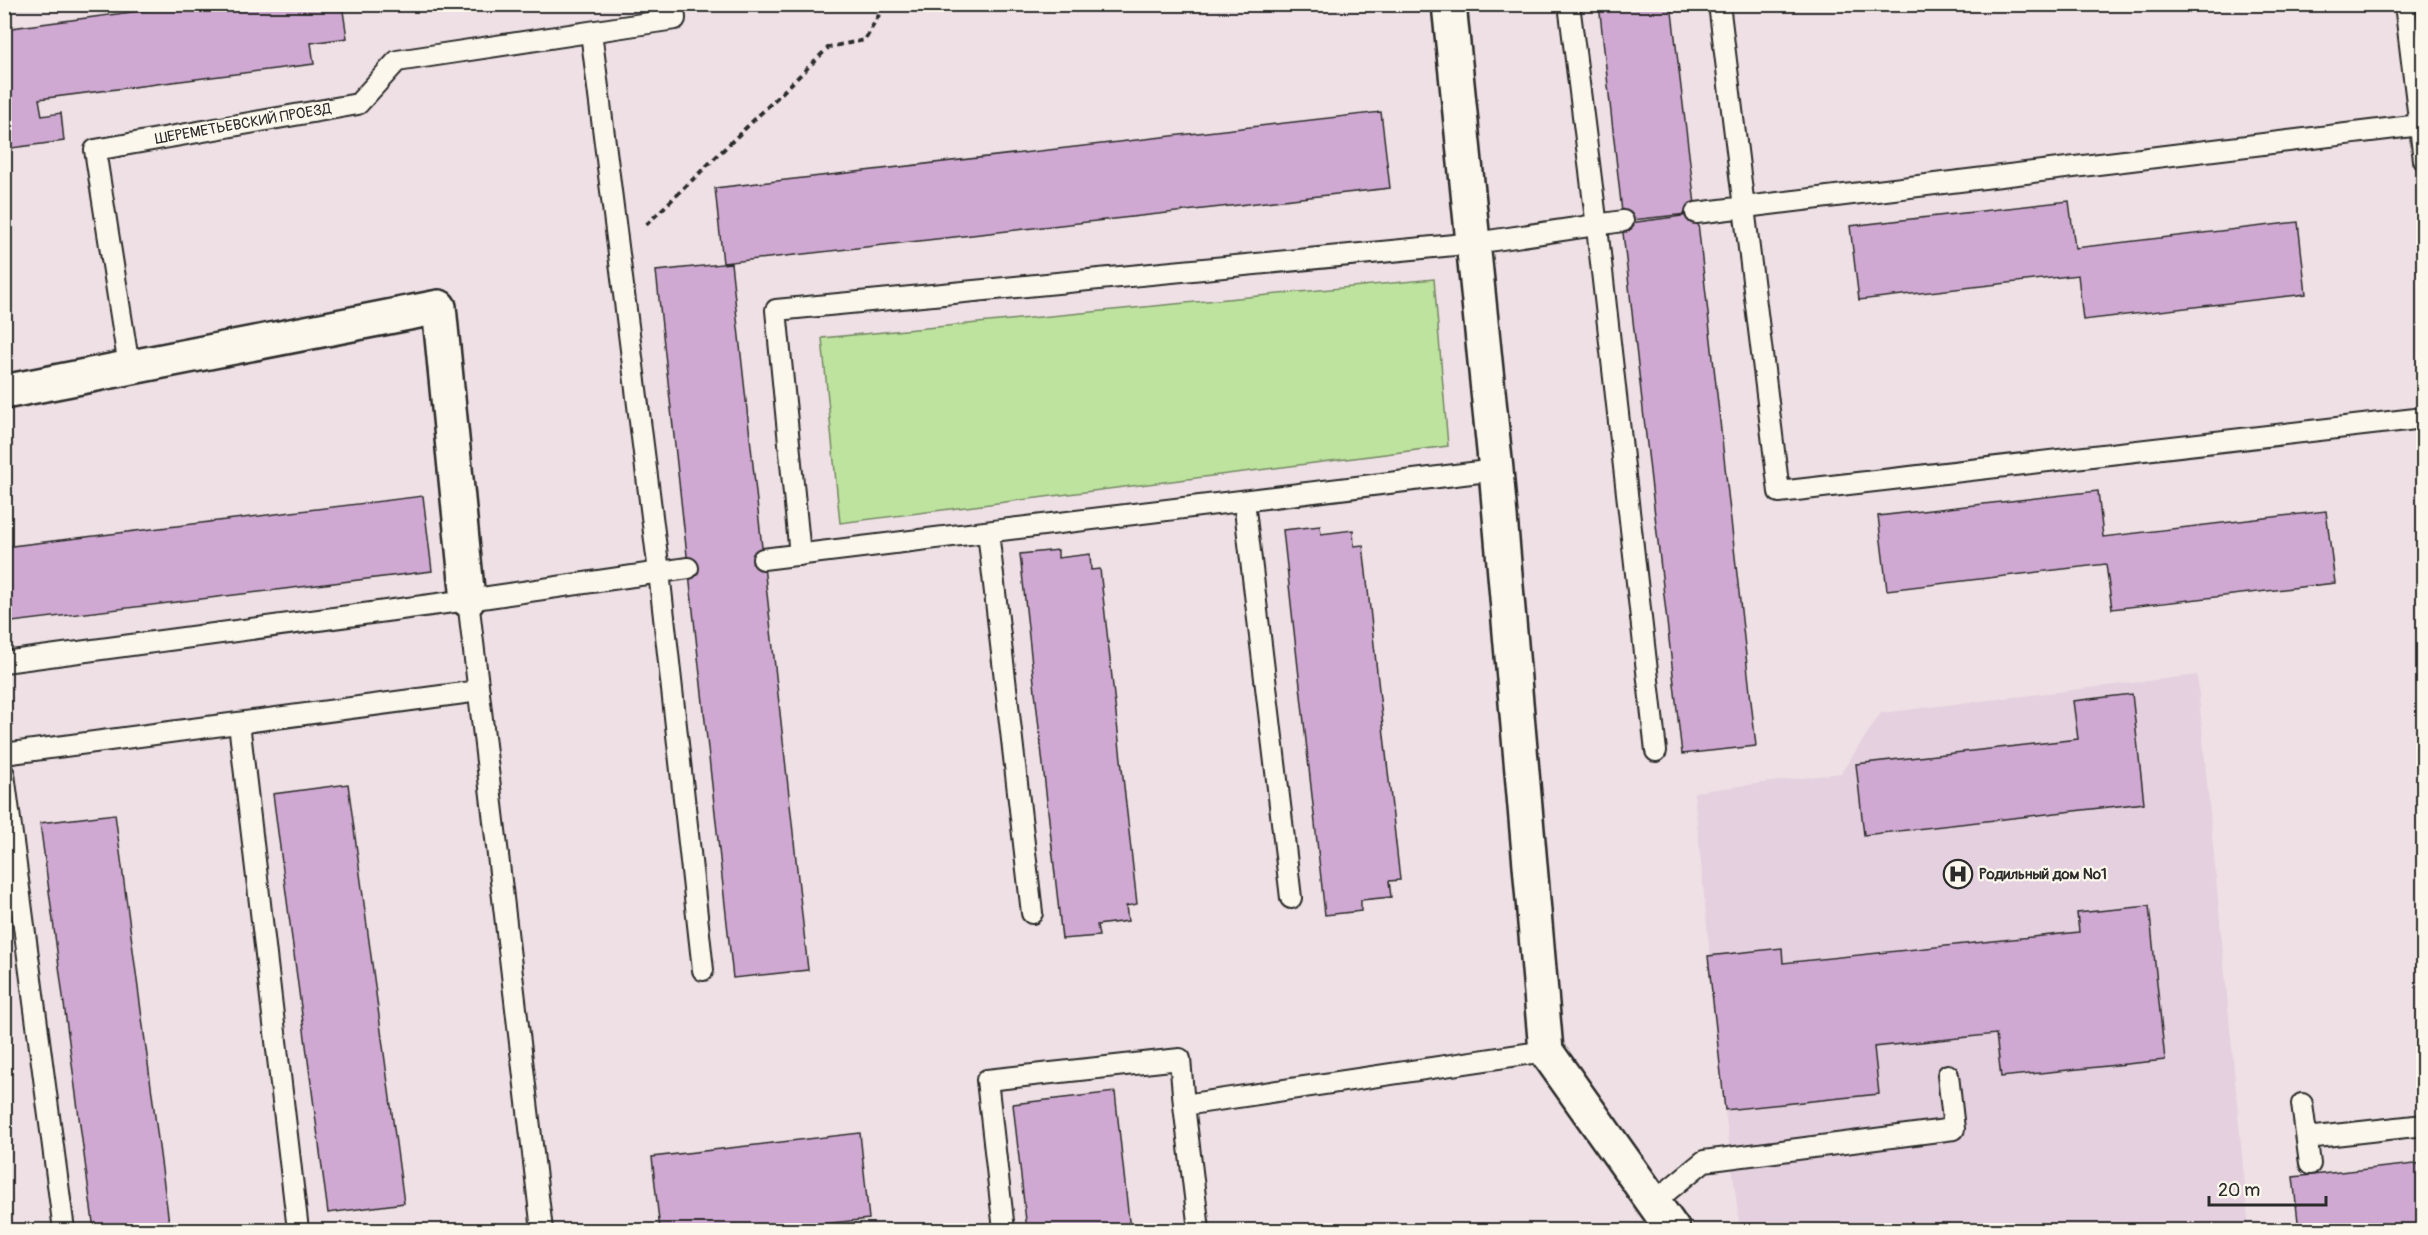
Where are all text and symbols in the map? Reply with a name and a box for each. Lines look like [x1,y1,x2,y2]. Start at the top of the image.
street label: ШЕРЕМЕТЬЕВСКИЙ ПРОЕЗД [153,99,334,149]
hospital icon: Родильный дом №1 [1942,858,1974,890]
place label: Родильный дом №1 [1979,865,2107,884]
scale bar [2209,1169,2326,1207]
text: 20 m [2218,1179,2260,1202]

